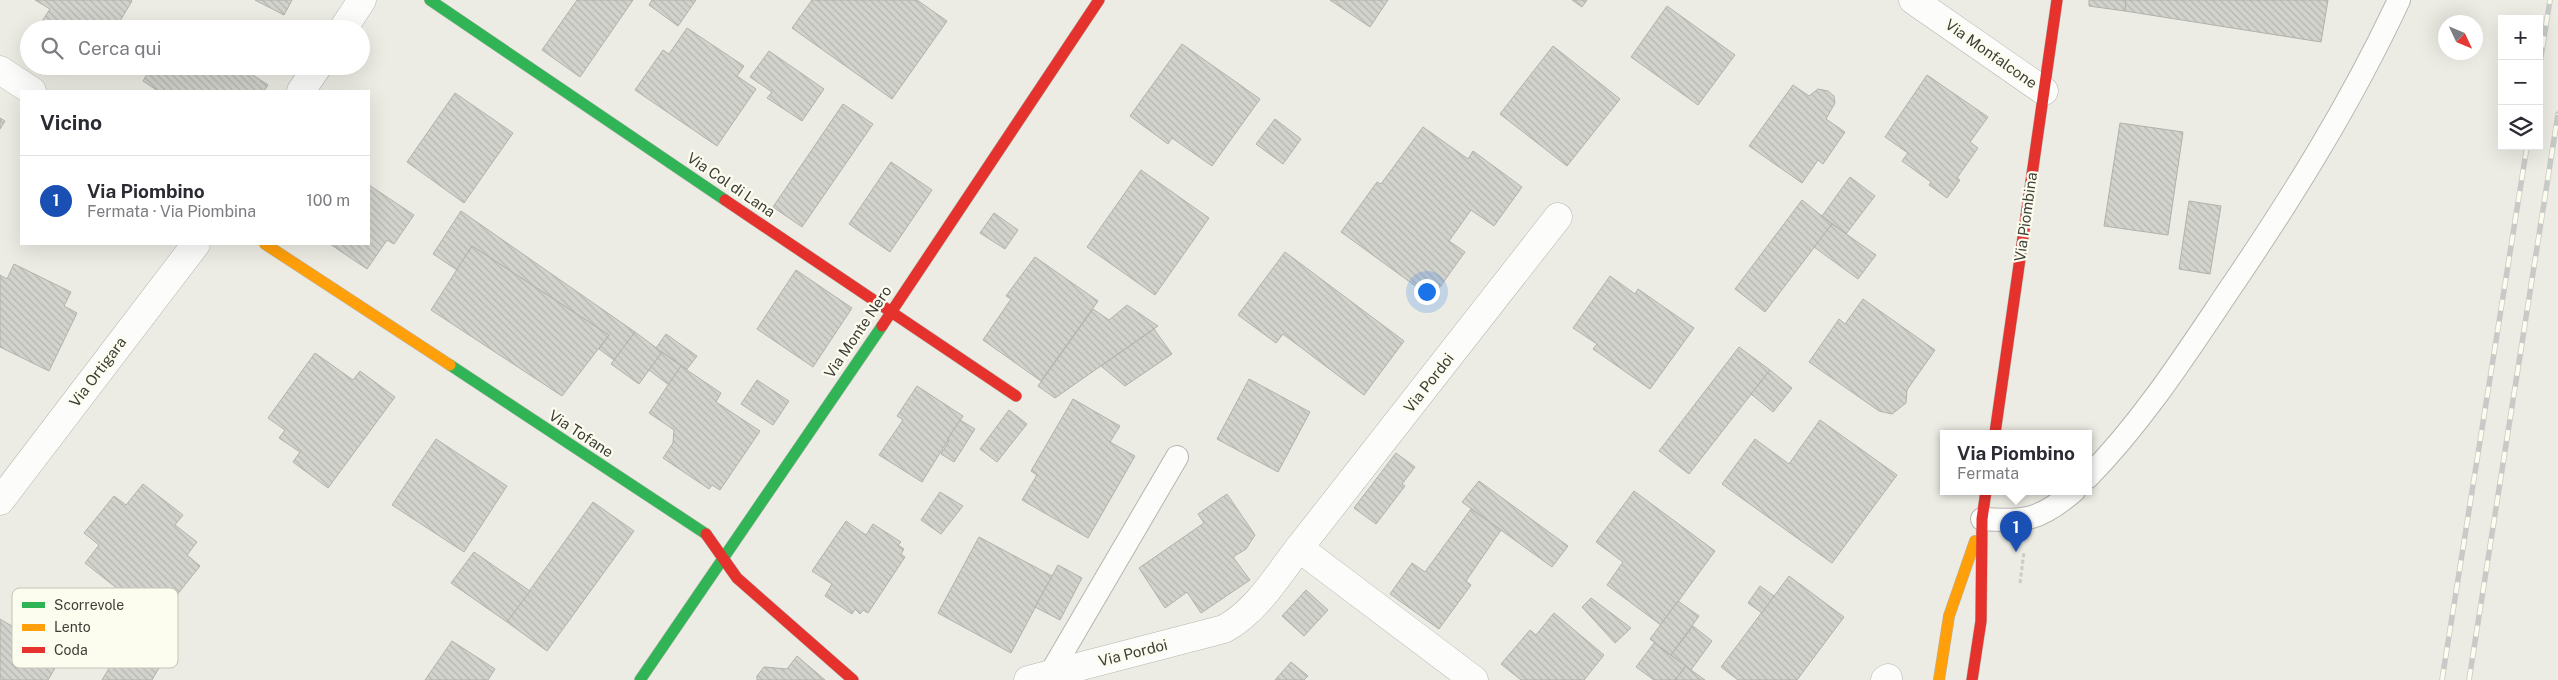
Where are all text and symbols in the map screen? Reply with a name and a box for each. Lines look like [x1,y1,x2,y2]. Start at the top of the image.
north arrow [2438,15,2483,60]
map controls [2498,15,2543,150]
button: + [2498,15,2543,60]
street label: Via Monfalcone [1942,16,2040,92]
search box [20,20,370,75]
icon: search [38,34,66,62]
text: Cerca qui [78,37,161,59]
button: − [2498,60,2543,105]
button: layers [2498,105,2543,150]
text: Vicino [40,110,102,135]
street label: Via Col di Lana [684,149,779,220]
street label: Via Piombina [2011,171,2040,263]
text: Via Piombino [87,180,205,202]
text: 1 [53,191,59,210]
text: 100 m [306,191,350,210]
text: Fermata · Via Piombina [87,202,256,221]
your location [1414,279,1440,305]
street label: Via Monte Nero [821,282,895,381]
street label: Via Ortigara [66,333,129,410]
street label: Via Pordoi [1400,350,1457,416]
street label: Via Tofane [546,407,617,461]
popup [1940,430,2092,495]
text: Via Piombino [1957,442,2075,464]
text: Fermata [1957,464,2019,483]
pin: 1 [2000,511,2032,552]
legend [12,588,178,668]
text: Scorrevole [54,597,124,613]
text: Lento [54,619,91,635]
street label: Via Pordoi [1097,636,1169,669]
text: Coda [54,642,88,658]

